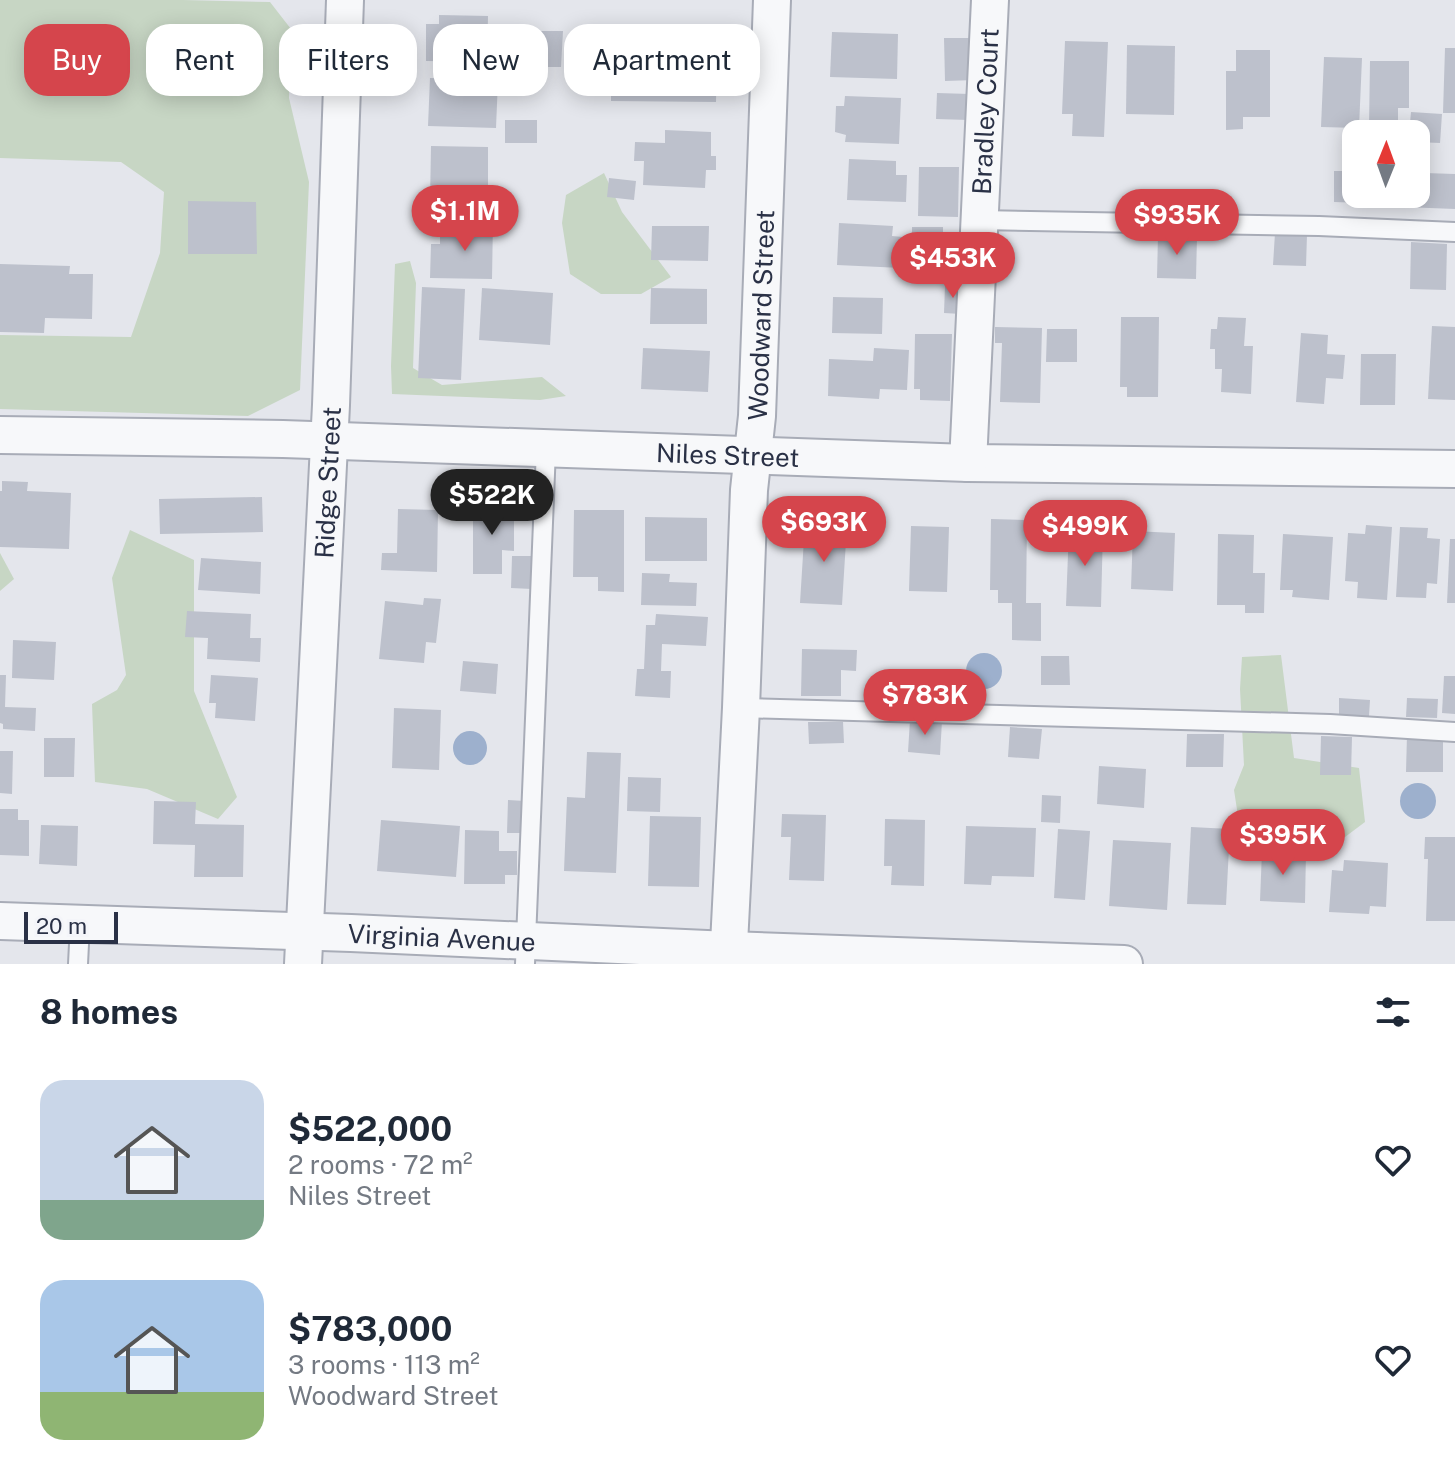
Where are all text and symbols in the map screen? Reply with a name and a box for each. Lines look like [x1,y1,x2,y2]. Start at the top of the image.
chip: Buy [24,24,130,96]
chip: Rent [146,24,263,96]
chip: Filters [279,24,417,96]
chip: New [433,24,548,96]
chip: Apartment [564,24,760,96]
street label: Bradley Court [965,27,1004,195]
north arrow [1342,120,1430,208]
map controls [1342,120,1430,208]
pin: $1.1M [409,185,521,253]
pin: $935K [1121,189,1233,257]
text: $1.1M [430,195,500,226]
text: $935K [1133,199,1221,230]
street label: Woodward Street [741,209,780,421]
pin: $453K [897,232,1009,300]
text: $453K [909,242,997,273]
street label: Ridge Street [308,406,346,559]
street label: Niles Street [655,437,800,473]
pin: $522K [436,469,548,537]
text: $522K [449,479,535,510]
pin: $693K [768,496,880,564]
pin: $499K [1029,500,1141,568]
text: $693K [780,506,868,537]
text: $499K [1041,510,1129,541]
pin: $783K [869,669,981,737]
text: $783K [881,679,969,710]
pin: $395K [1227,809,1339,877]
text: $395K [1239,819,1327,850]
scale bar [24,908,118,944]
text: 20 m [36,913,87,939]
street label: Virginia Avenue [347,917,536,957]
icon: filters [1371,990,1415,1034]
text: 8 homes [40,992,178,1032]
text: $522,000 [288,1109,452,1149]
icon: home [104,1112,200,1208]
icon: heart [1371,1138,1415,1182]
text: 2 rooms · 72 m² [288,1149,473,1180]
text: Niles Street [288,1180,431,1211]
text: $783,000 [288,1309,452,1349]
icon: home [104,1312,200,1408]
icon: heart [1371,1338,1415,1382]
text: 3 rooms · 113 m² [288,1349,480,1380]
text: Woodward Street [288,1380,499,1411]

